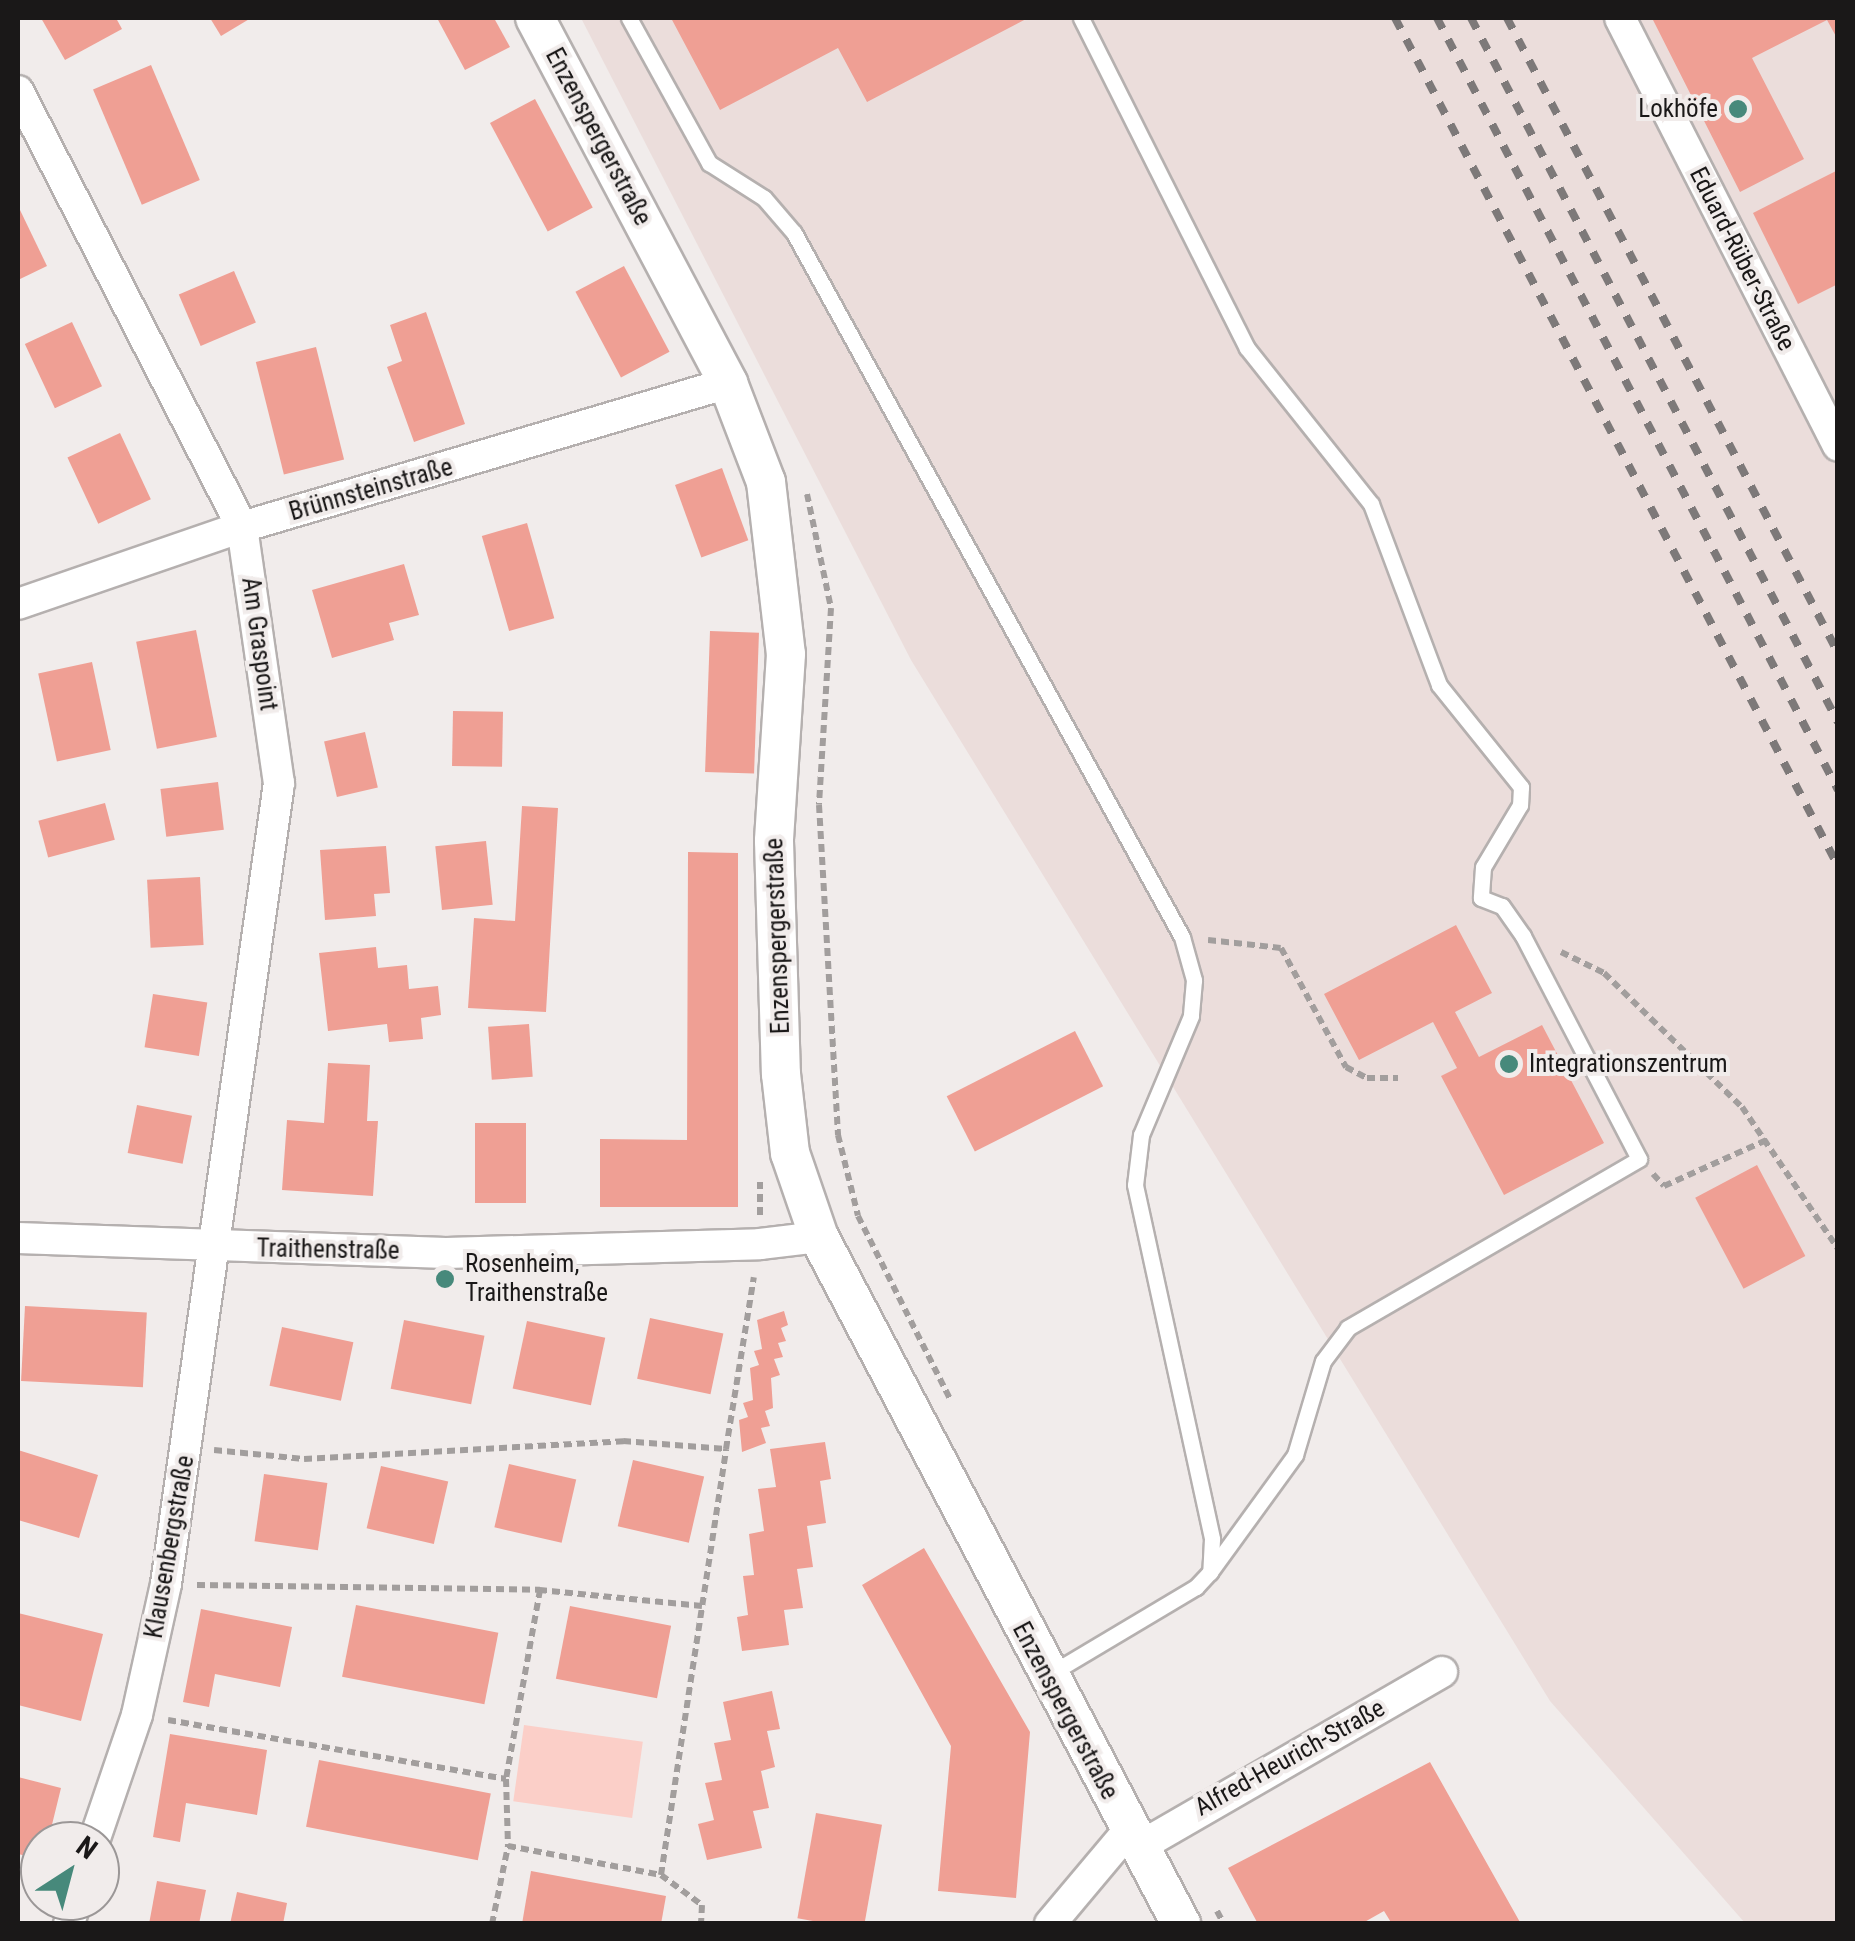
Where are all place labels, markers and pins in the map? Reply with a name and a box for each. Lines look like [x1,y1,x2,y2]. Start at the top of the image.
place label: Lokhöfe [1638,94,1718,124]
marker: Lokhöfe [1727,98,1749,120]
place label: Integrationszentrum [1529,1049,1728,1079]
marker: Integrationszentrum [1498,1053,1520,1075]
place label: Rosenheim, Traithenstraße [465,1250,608,1309]
marker: Rosenheim, Traithenstraße [434,1268,456,1290]

